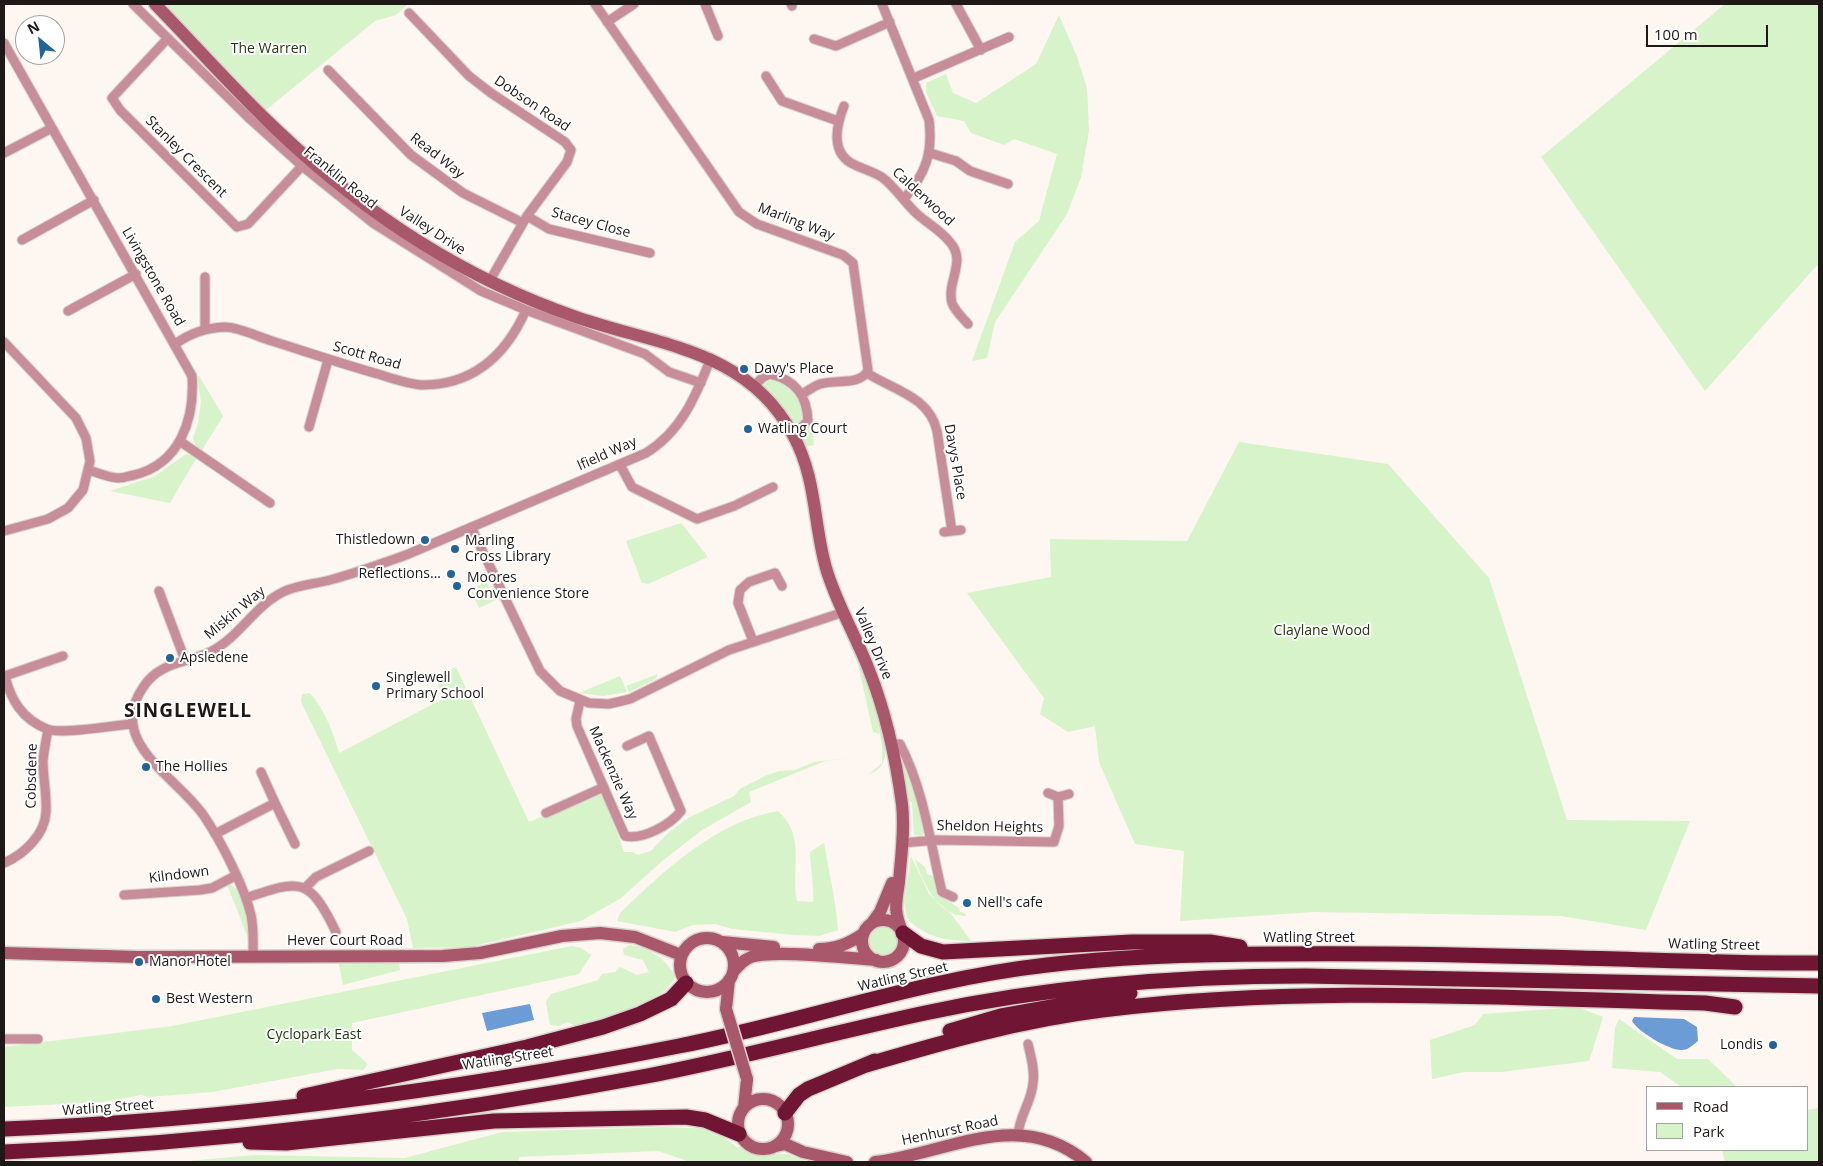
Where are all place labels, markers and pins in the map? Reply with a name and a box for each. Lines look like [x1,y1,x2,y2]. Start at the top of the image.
place label: Davy's Place [754,361,834,377]
marker: Davy's Place [738,363,750,375]
place label: Watling Court [758,421,847,437]
marker: Watling Court [742,423,754,435]
place label: Thistledown [336,532,415,548]
place label: Marling Cross Library [465,533,551,566]
marker: Thistledown [419,534,431,546]
marker: Marling Cross Library [449,543,461,555]
place label: Reflections... [358,566,441,582]
marker: Reflections... [445,568,457,580]
place label: Moores Convenience Store [467,570,589,602]
marker: Moores Convenience Store [451,580,463,592]
place label: Apsledene [180,650,248,666]
marker: Apsledene [164,652,176,664]
place label: Singlewell Primary School [386,670,484,702]
marker: Singlewell Primary School [370,680,382,692]
place label: The Hollies [156,759,228,775]
marker: The Hollies [140,761,152,773]
place label: Nell's cafe [977,895,1043,911]
marker: Nell's cafe [961,897,973,909]
place label: Manor Hotel [149,954,231,970]
marker: Manor Hotel [133,956,145,968]
place label: Best Western [166,991,253,1007]
marker: Best Western [150,993,162,1005]
place label: Londis [1720,1037,1763,1053]
marker: Londis [1767,1039,1779,1051]

